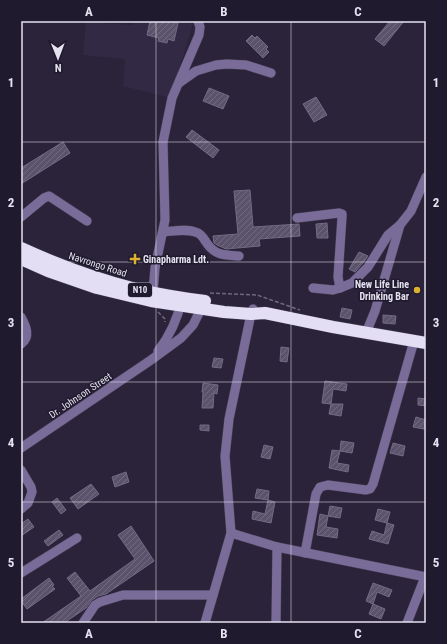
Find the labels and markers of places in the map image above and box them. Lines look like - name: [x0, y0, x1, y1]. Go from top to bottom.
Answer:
- marker: Ginapharma Ldt.: [130, 254, 140, 264]
- place label: Ginapharma Ldt.: [143, 254, 209, 265]
- place label: New Life Line Drinking Bar: [355, 279, 410, 302]
- marker: New Life Line Drinking Bar: [412, 285, 422, 295]

